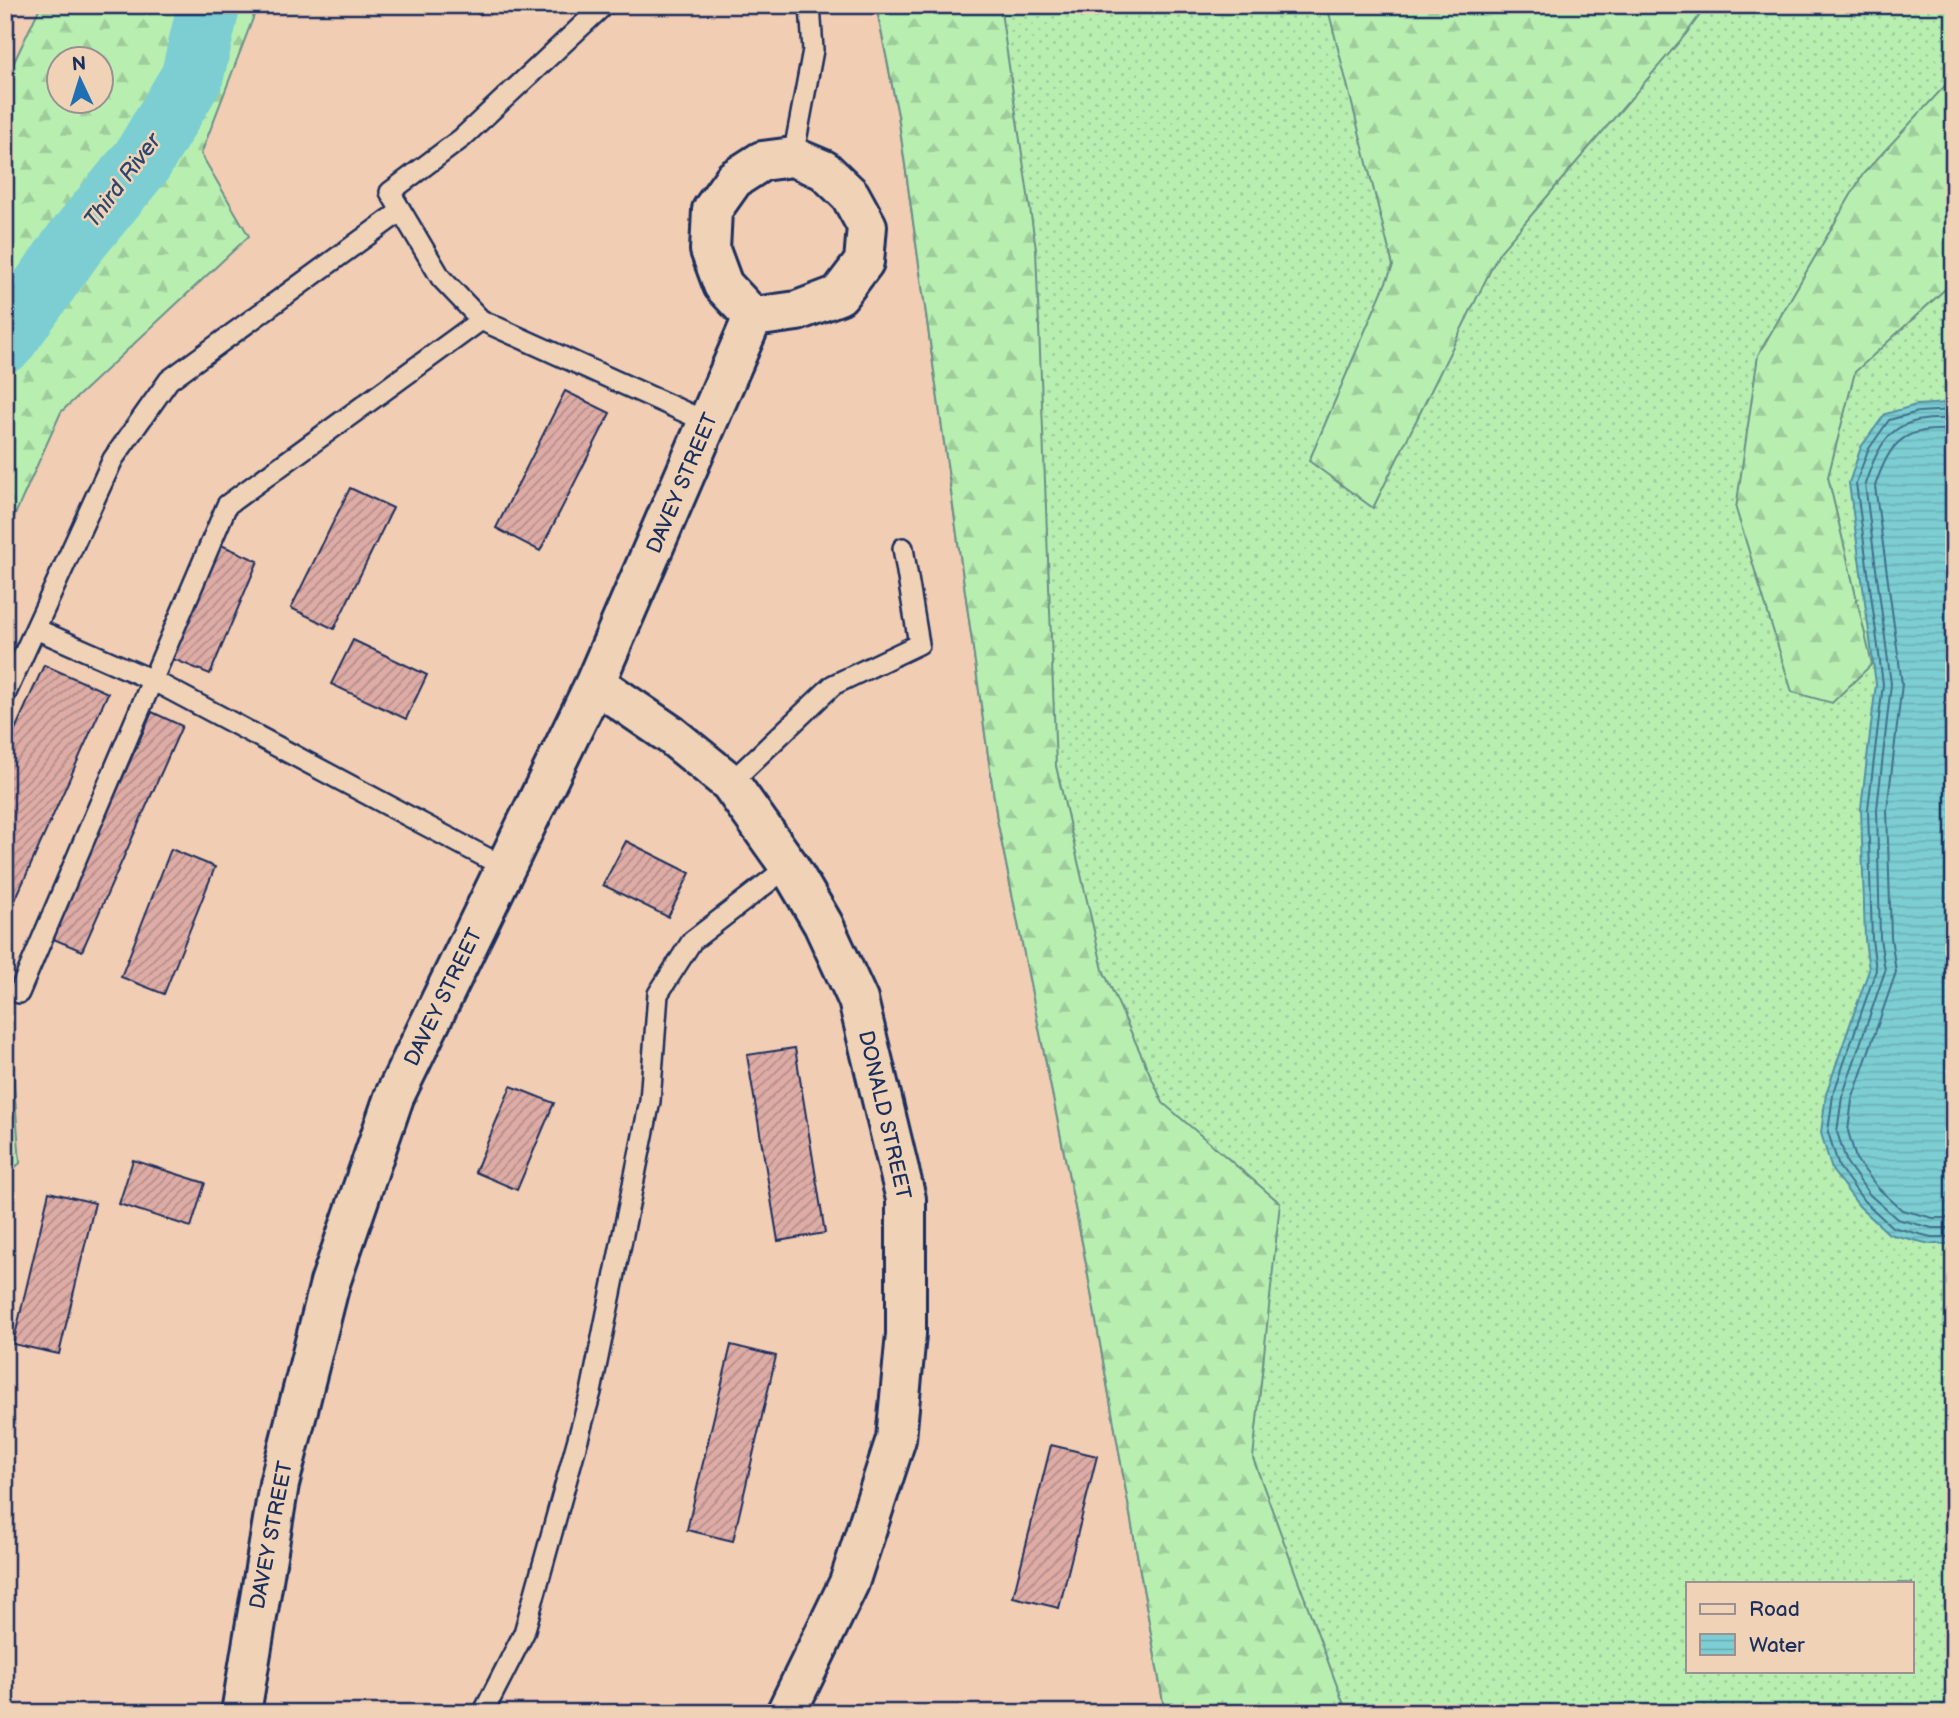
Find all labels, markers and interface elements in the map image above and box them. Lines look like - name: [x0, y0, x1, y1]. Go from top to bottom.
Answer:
- north arrow: [46, 46, 116, 116]
- text: N: [71, 53, 87, 77]
- water label: Third River: [78, 127, 168, 233]
- street label: DAVEY STREET: [642, 409, 723, 557]
- street label: DAVEY STREET: [399, 924, 488, 1070]
- street label: DONALD STREET: [853, 1028, 916, 1202]
- street label: DAVEY STREET: [245, 1459, 298, 1611]
- legend: [1686, 1582, 1913, 1672]
- text: Road: [1749, 1597, 1800, 1622]
- text: Water: [1749, 1633, 1805, 1658]

